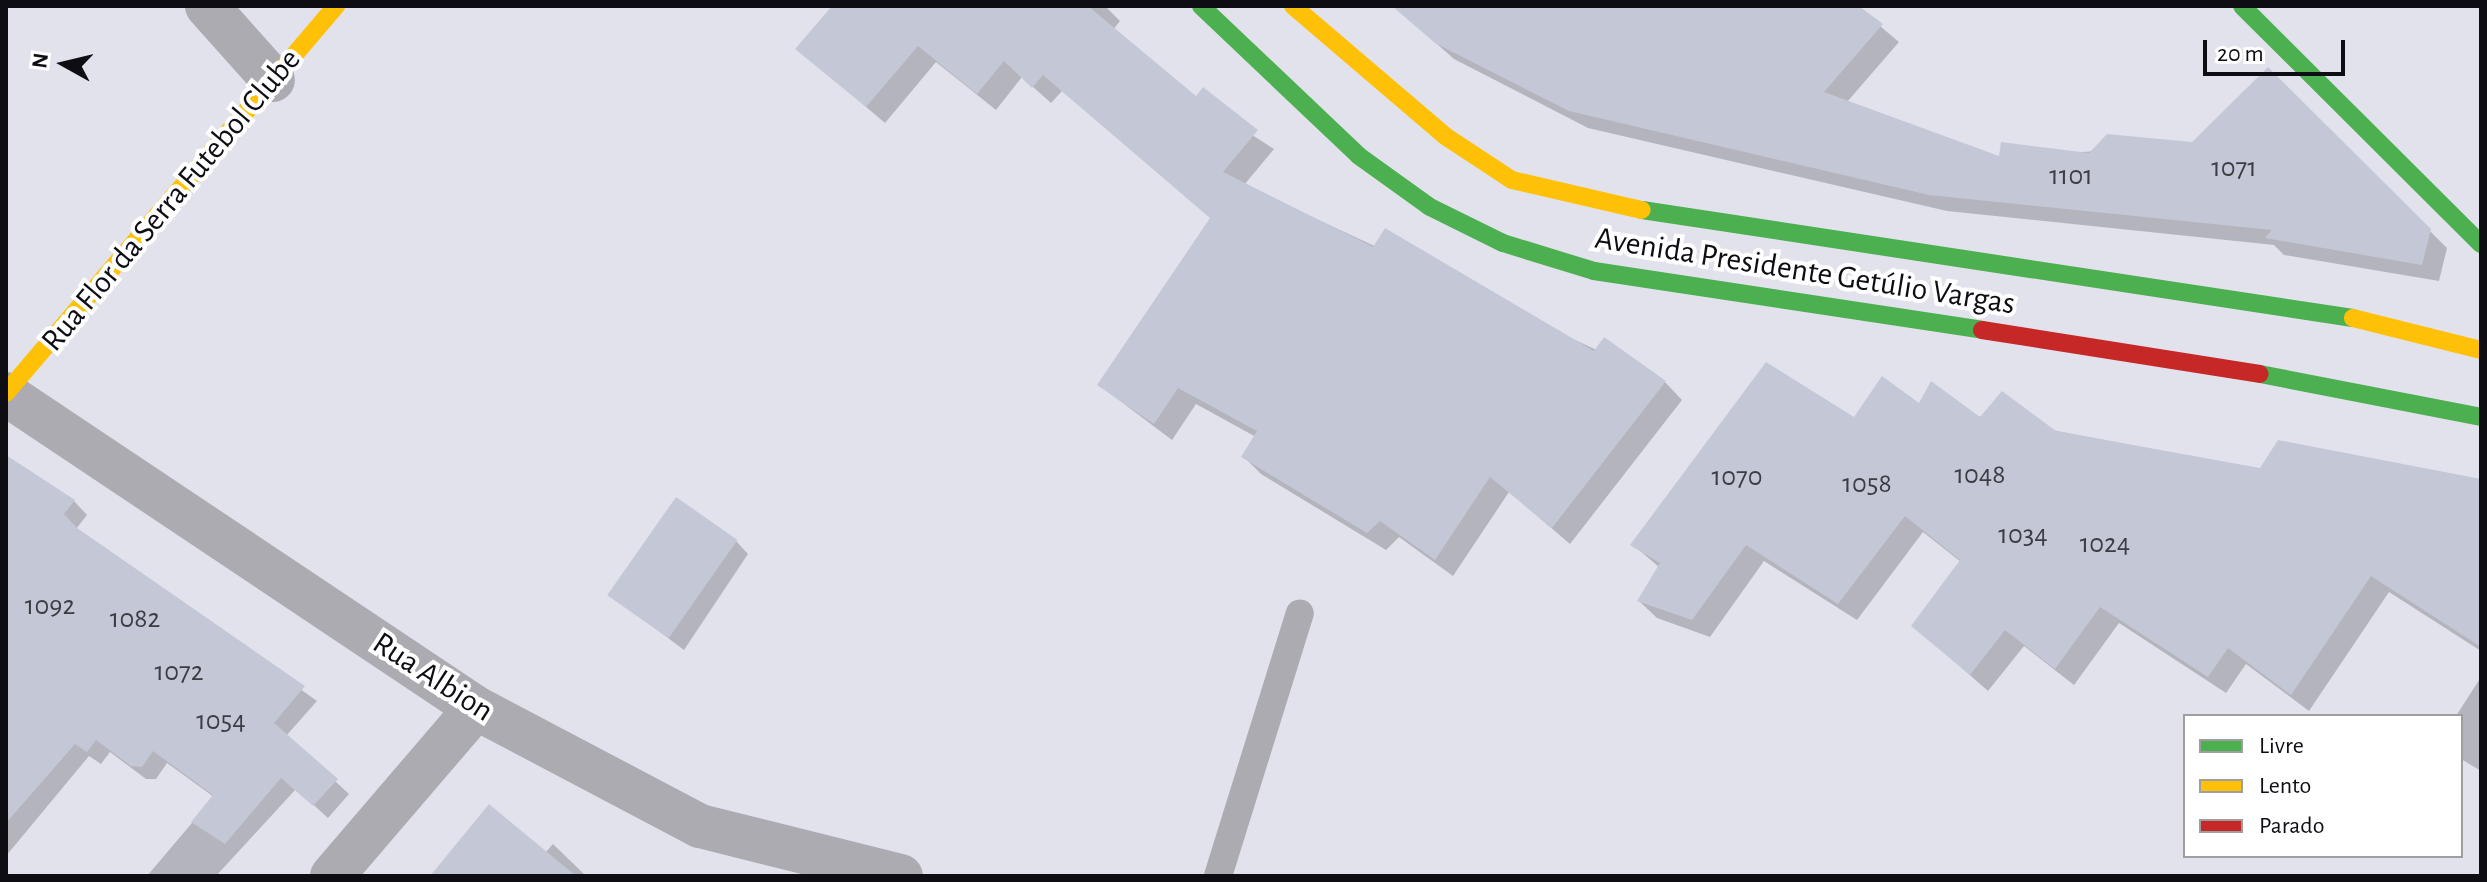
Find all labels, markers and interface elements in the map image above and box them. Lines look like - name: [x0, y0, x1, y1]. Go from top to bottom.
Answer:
- north arrow: [24, 24, 104, 104]
- scale bar: [2207, 24, 2349, 74]
- street label: Rua Flor da Serra Futebol Clube: [33, 41, 309, 359]
- text: 20 m: [2217, 42, 2264, 66]
- text: N: [28, 52, 52, 70]
- house number: 1071: [2211, 151, 2257, 185]
- house number: 1101: [2049, 159, 2093, 193]
- street label: Avenida Presidente Getúlio Vargas: [1592, 219, 2018, 323]
- house number: 1048: [1954, 458, 2006, 492]
- house number: 1070: [1712, 460, 1762, 494]
- house number: 1058: [1842, 467, 1892, 501]
- house number: 1034: [1998, 518, 2048, 552]
- house number: 1024: [2080, 527, 2130, 561]
- house number: 1092: [25, 589, 75, 623]
- house number: 1082: [110, 602, 160, 636]
- street label: Rua Albion: [366, 624, 500, 730]
- house number: 1072: [155, 655, 203, 689]
- house number: 1054: [196, 704, 246, 738]
- legend: [2183, 714, 2463, 858]
- text: Livre: [2259, 734, 2304, 758]
- text: Lento: [2259, 774, 2311, 798]
- text: Parado: [2259, 814, 2325, 838]

